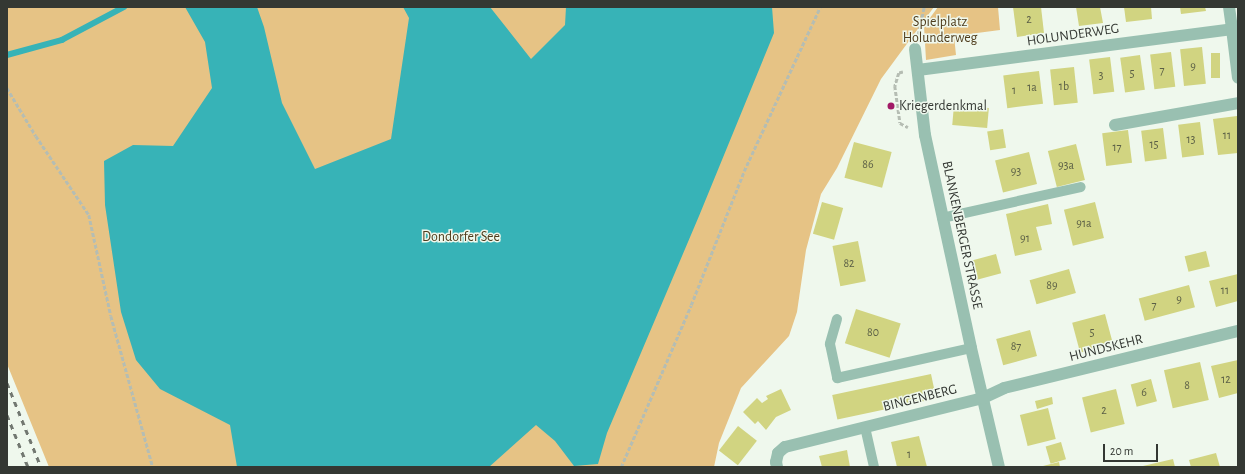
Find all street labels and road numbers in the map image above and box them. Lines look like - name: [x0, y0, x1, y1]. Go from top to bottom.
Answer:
- street label: HOLUNDERWEG: [1026, 20, 1120, 50]
- street label: BLANKENBERGER STRASSE: [938, 159, 986, 311]
- street label: HUNDSKEHR: [1067, 331, 1145, 365]
- street label: BINGENBERG: [881, 381, 959, 415]

